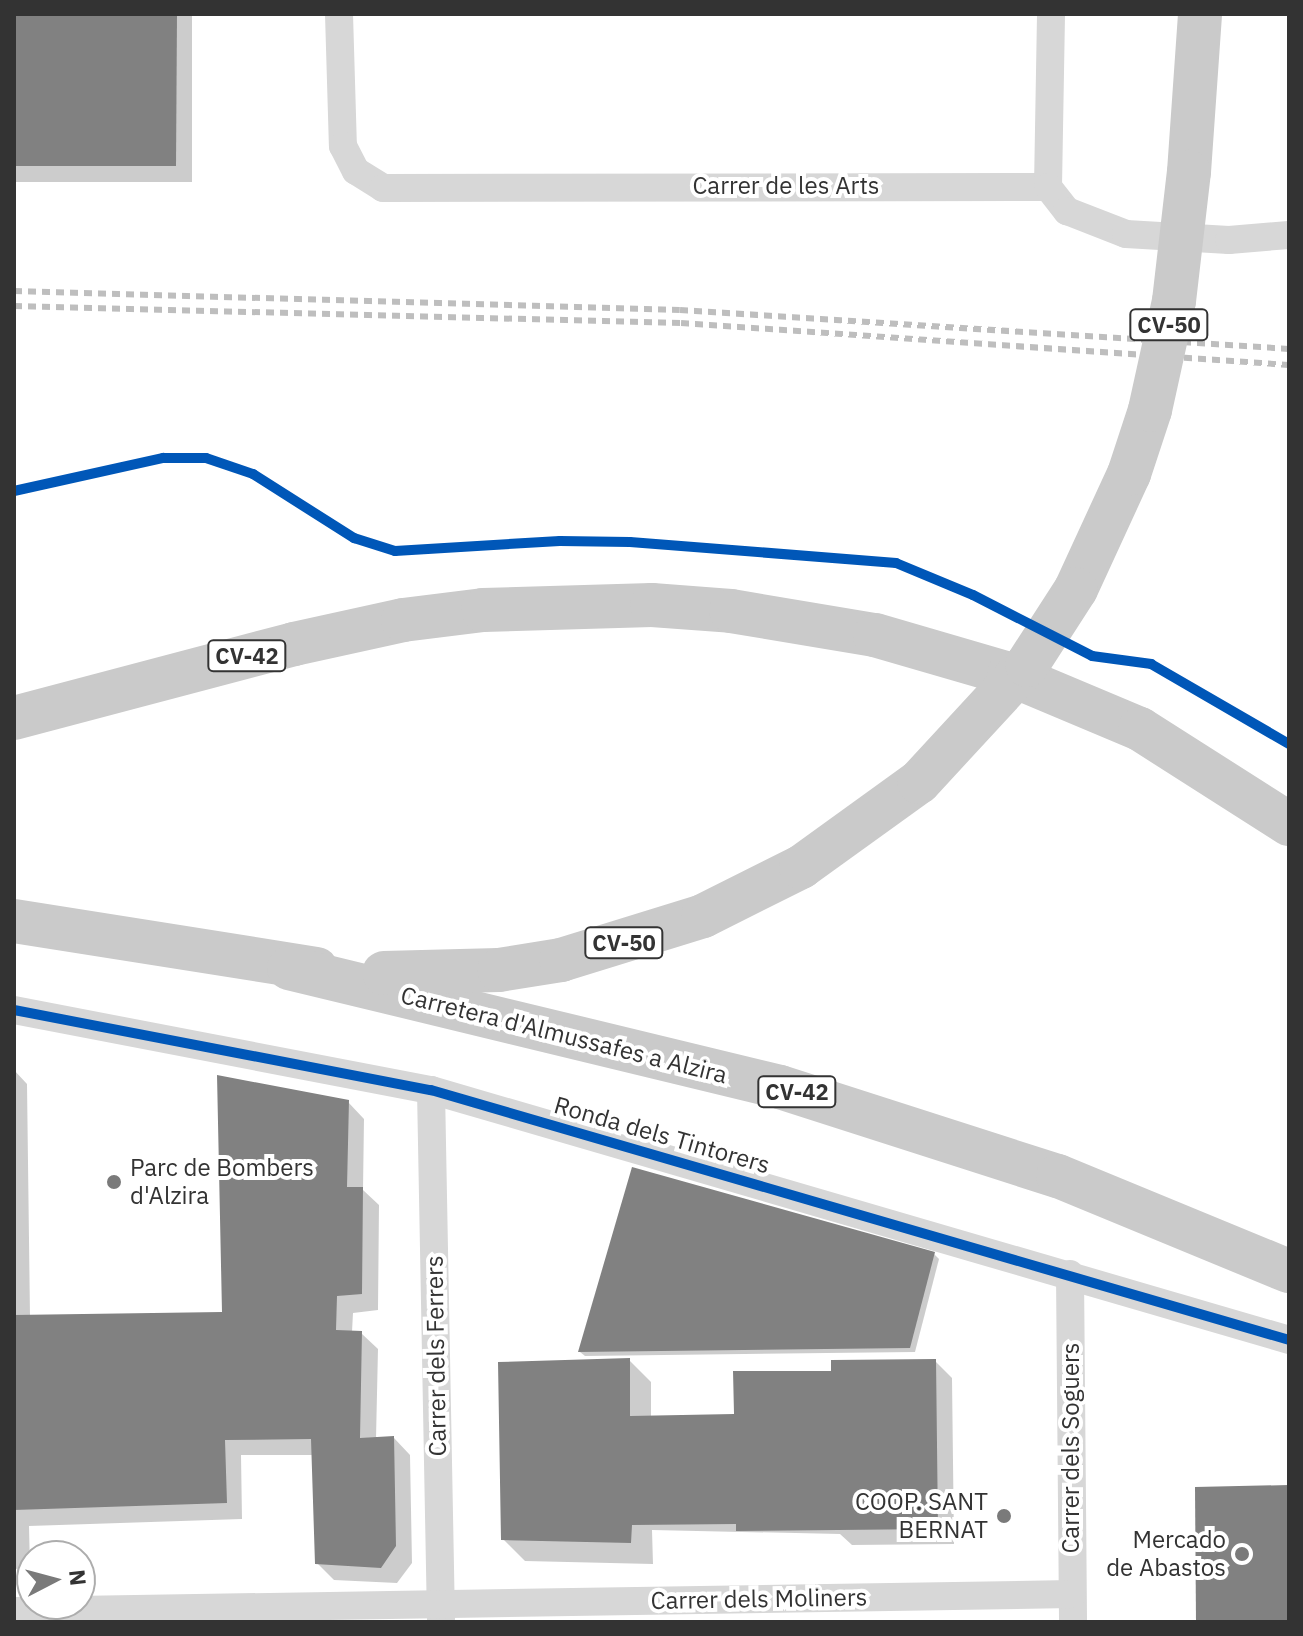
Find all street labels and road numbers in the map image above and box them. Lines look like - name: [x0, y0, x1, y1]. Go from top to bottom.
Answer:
- street label: Carrer de les Arts: [692, 172, 880, 200]
- road number: CV-50: [1129, 307, 1209, 343]
- road number: CV-42: [207, 638, 287, 674]
- road number: CV-50: [584, 925, 664, 961]
- street label: Carretera d'Almussafes a Alzira: [398, 980, 730, 1090]
- road number: CV-42: [757, 1074, 837, 1110]
- street label: Ronda dels Tintorers: [551, 1090, 773, 1180]
- street label: Carrer dels Ferrers: [420, 1255, 452, 1457]
- street label: Carrer dels Soguers: [1057, 1342, 1085, 1554]
- street label: Carrer dels Moliners: [650, 1583, 868, 1615]

